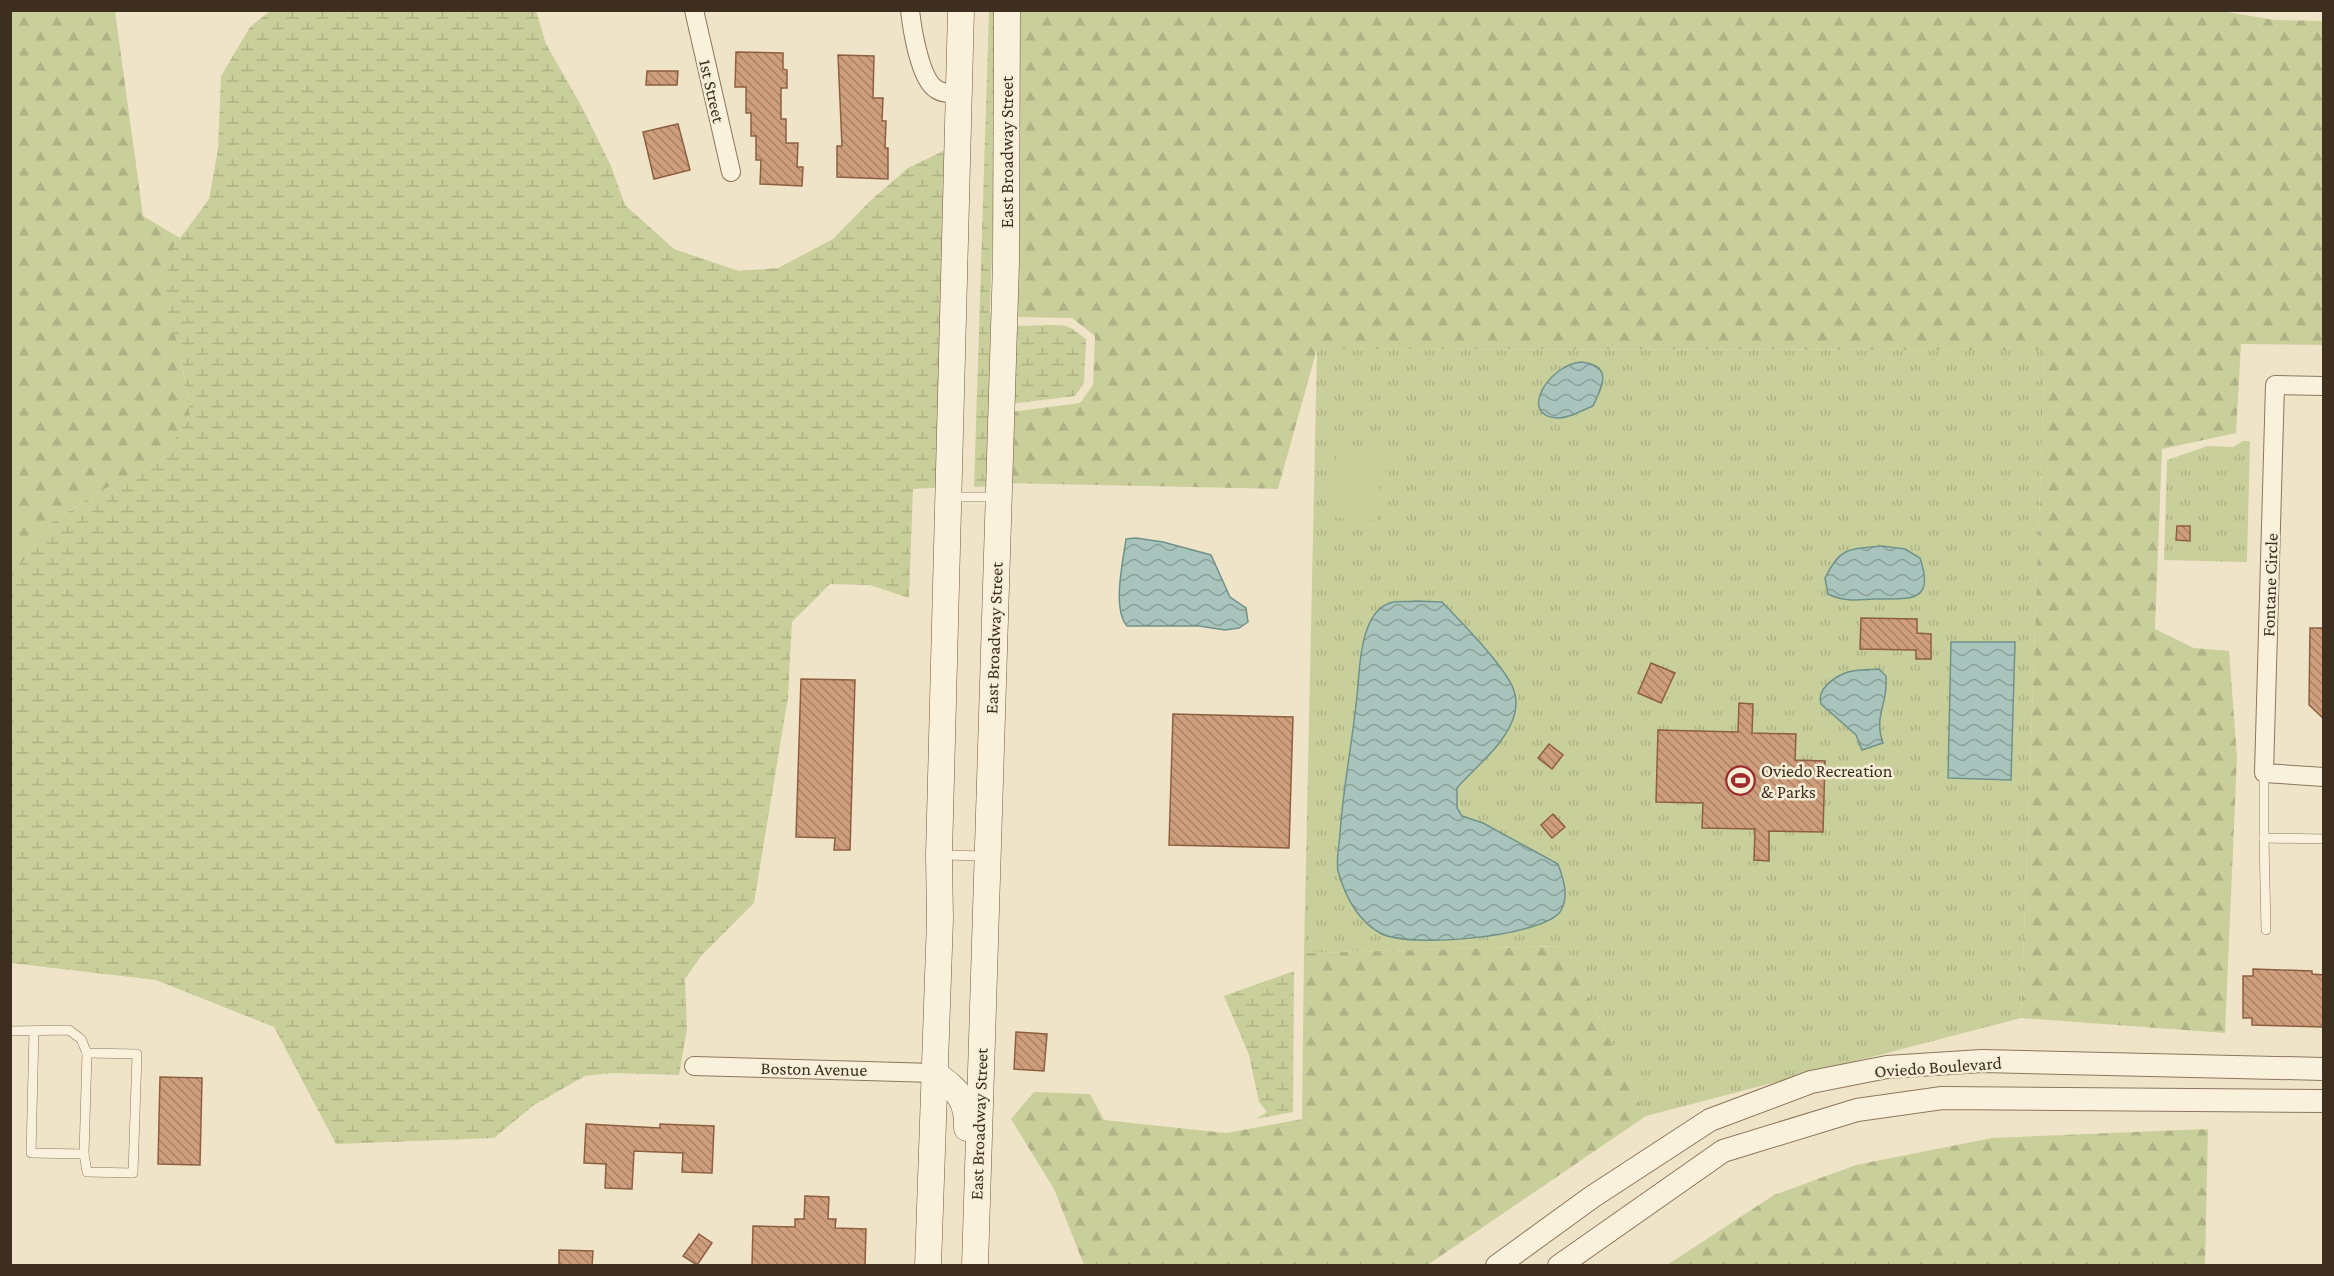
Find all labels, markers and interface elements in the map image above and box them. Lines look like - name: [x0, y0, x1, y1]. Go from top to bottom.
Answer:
- street label: 1st Street: [695, 57, 729, 126]
- street label: East Broadway Street: [997, 75, 1017, 228]
- street label: Fontane Circle: [2258, 533, 2282, 637]
- street label: East Broadway Street: [981, 561, 1007, 714]
- place label: Oviedo Recreation & Parks: [1761, 761, 1893, 802]
- sports icon: Oviedo Recreation & Parks: [1724, 765, 1756, 797]
- street label: East Broadway Street: [966, 1047, 992, 1200]
- street label: Oviedo Boulevard: [1874, 1053, 2003, 1081]
- street label: Boston Avenue: [760, 1058, 868, 1080]

